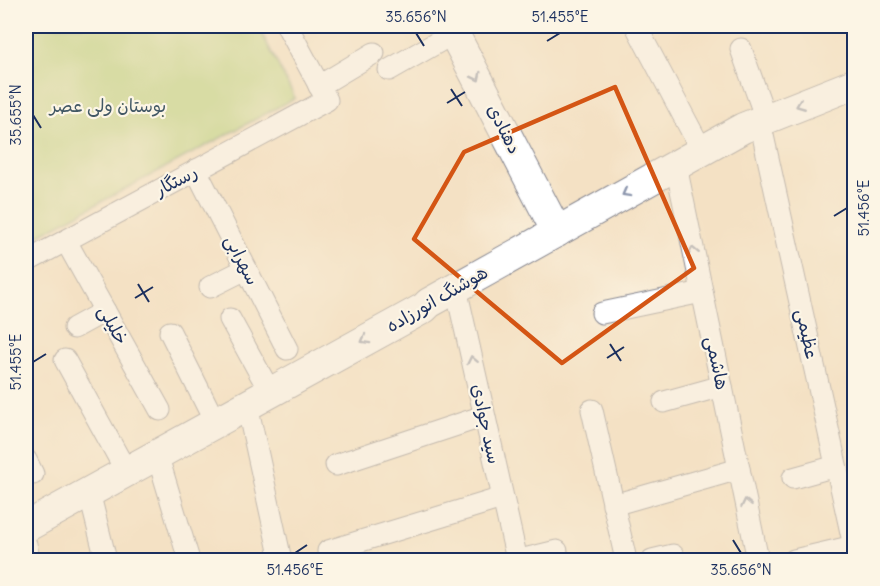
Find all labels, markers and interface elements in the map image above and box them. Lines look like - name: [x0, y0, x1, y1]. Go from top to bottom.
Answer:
- text: 35.656°N: [385, 7, 447, 26]
- text: 51.455°E: [531, 7, 589, 26]
- one-way arrow: [470, 71, 481, 82]
- text: 35.655°N: [6, 84, 25, 146]
- park label: بوستان ولی عصر: [48, 94, 166, 117]
- one-way arrow: [795, 98, 806, 110]
- street label: دهنادی: [482, 100, 527, 157]
- street label: رستگار: [150, 160, 201, 202]
- text: 51.456°E: [854, 179, 873, 237]
- one-way arrow: [622, 186, 633, 197]
- street label: سهرابی: [220, 231, 265, 289]
- one-way arrow: [687, 246, 700, 256]
- street label: هوشنگ انورزاده: [382, 260, 492, 337]
- street label: خلیلی: [93, 301, 134, 349]
- street label: عظیمی: [791, 307, 824, 361]
- text: 51.455°E: [6, 333, 25, 391]
- one-way arrow: [361, 333, 371, 344]
- street label: هاشمی: [701, 334, 734, 392]
- one-way arrow: [467, 355, 480, 365]
- street label: سید جوادی: [467, 382, 506, 466]
- one-way arrow: [740, 498, 753, 508]
- text: 51.456°E: [266, 560, 324, 579]
- text: 35.656°N: [710, 560, 772, 579]

